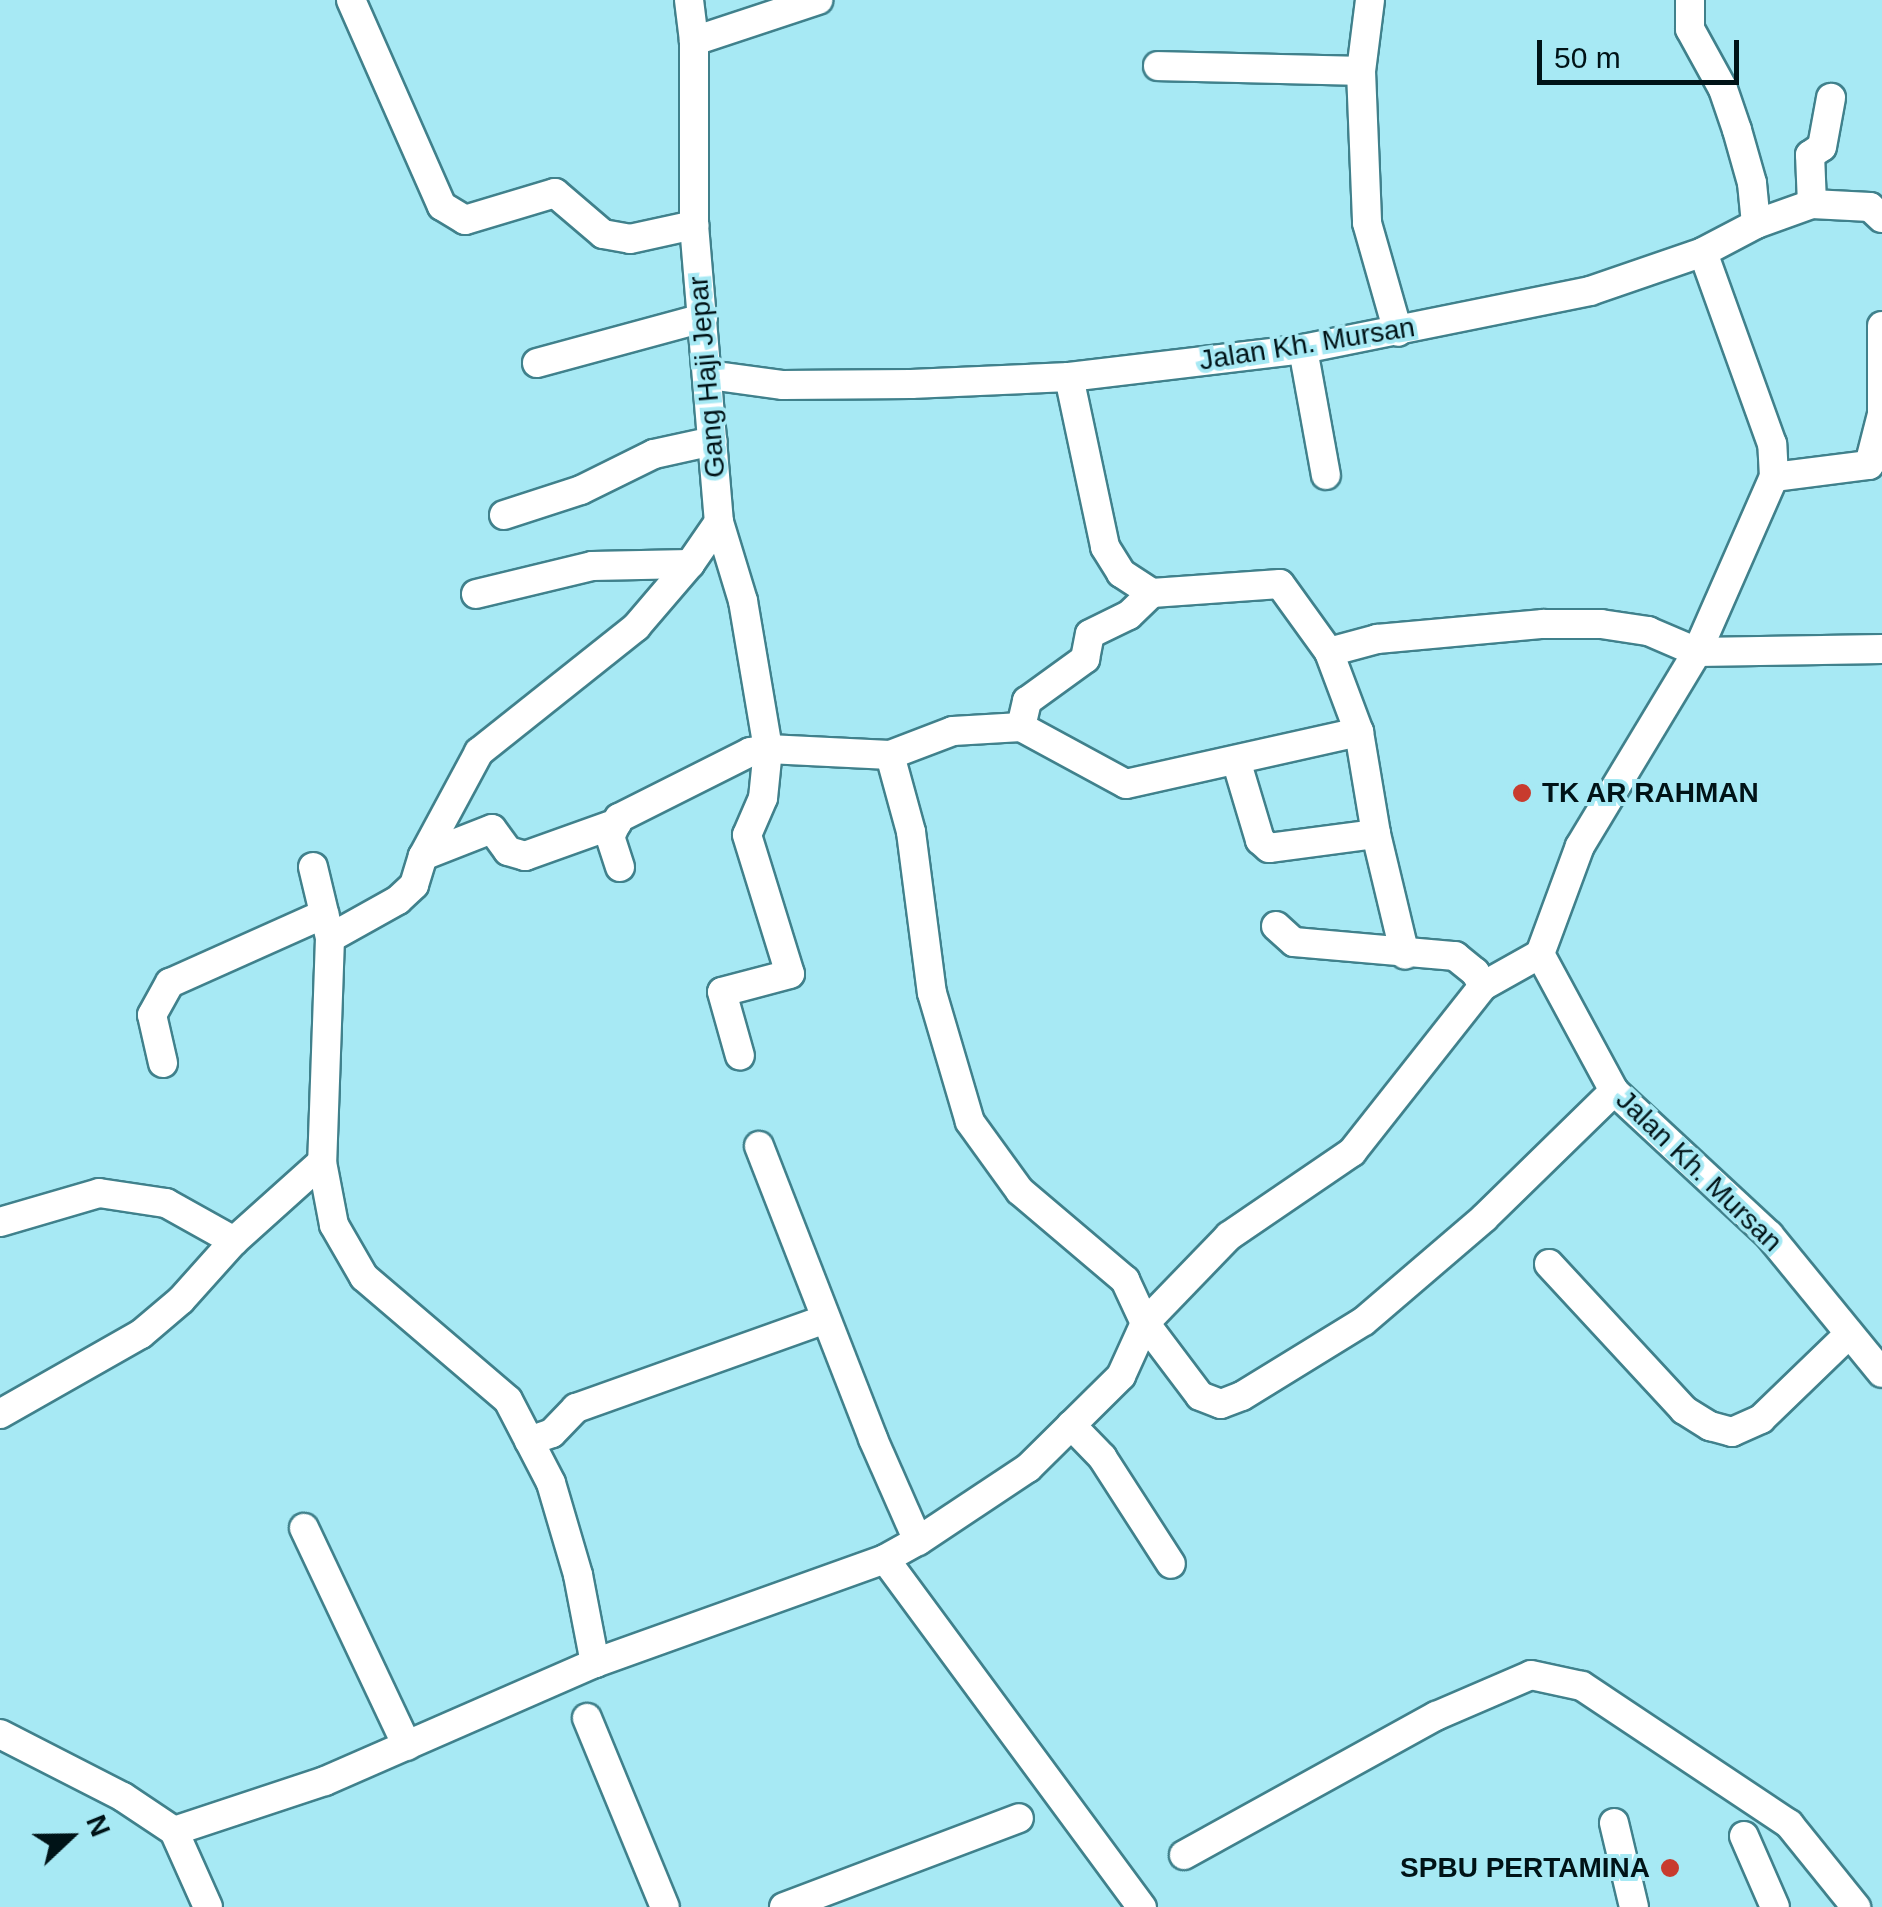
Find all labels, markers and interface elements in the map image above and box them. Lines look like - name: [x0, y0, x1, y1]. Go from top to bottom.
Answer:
- scale bar: [1542, 20, 1744, 82]
- text: 50 m: [1554, 41, 1621, 74]
- street label: Gang Haji Jepar: [681, 275, 733, 479]
- street label: Jalan Kh. Mursan: [1197, 310, 1417, 378]
- place label: TK AR RAHMAN: [1542, 776, 1760, 810]
- marker: TK AR RAHMAN: [1511, 782, 1533, 804]
- street label: Jalan Kh. Mursan: [1609, 1083, 1789, 1259]
- north arrow: [20, 1787, 120, 1887]
- text: N: [80, 1810, 116, 1841]
- place label: SPBU PERTAMINA: [1400, 1851, 1650, 1885]
- marker: SPBU PERTAMINA: [1659, 1857, 1681, 1879]

